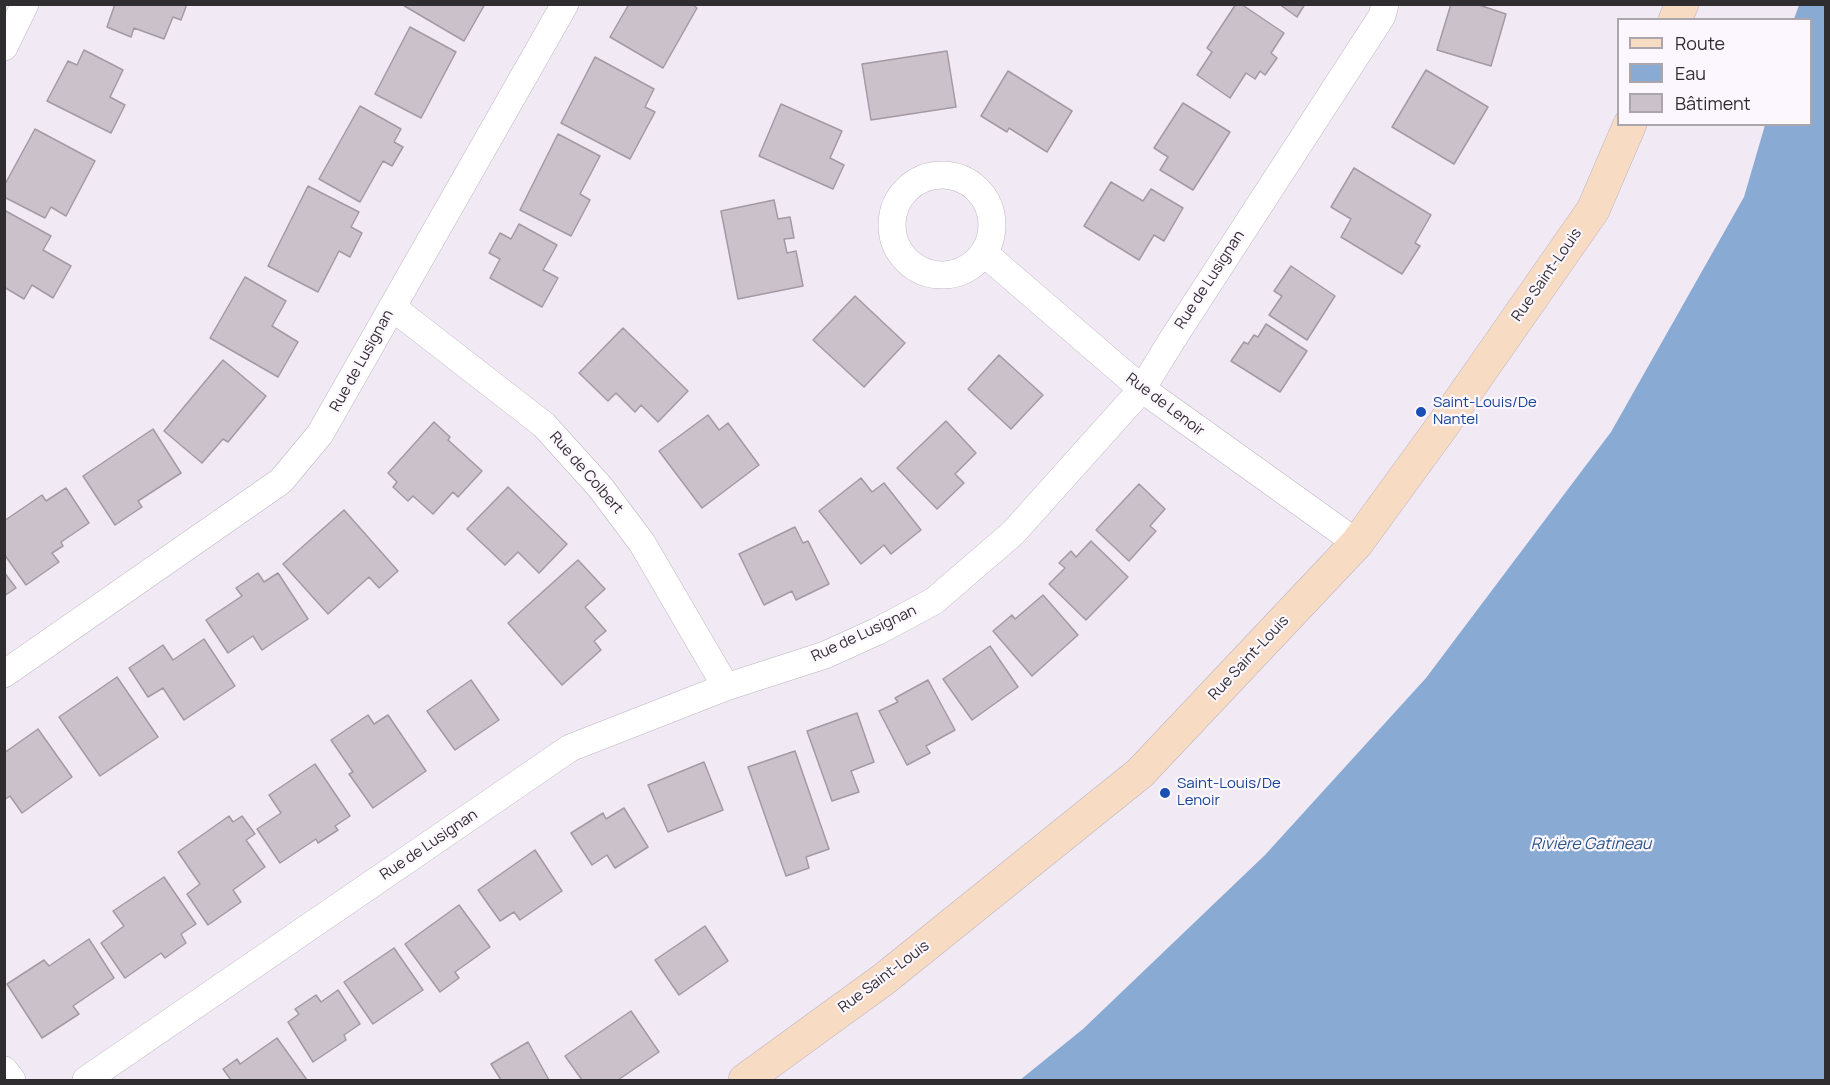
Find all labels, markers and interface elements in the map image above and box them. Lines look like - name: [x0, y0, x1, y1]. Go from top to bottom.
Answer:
- legend: [1617, 18, 1812, 126]
- text: Route: [1675, 31, 1725, 55]
- text: Eau: [1675, 61, 1706, 85]
- text: Bâtiment: [1675, 91, 1751, 115]
- street label: Rue Saint-Louis: [1508, 225, 1586, 325]
- street label: Rue de Lusignan: [1171, 227, 1249, 333]
- street label: Rue de Lusignan: [327, 307, 397, 415]
- street label: Rue de Lenoir: [1122, 370, 1208, 440]
- place label: Saint-Louis/De Nantel: [1433, 394, 1537, 429]
- marker: Saint-Louis/De Nantel: [1414, 405, 1428, 419]
- street label: Rue de Colbert: [545, 428, 627, 518]
- street label: Rue de Lusignan: [809, 602, 919, 666]
- street label: Rue Saint-Louis: [1205, 612, 1293, 704]
- place label: Saint-Louis/De Lenoir: [1177, 775, 1281, 810]
- marker: Saint-Louis/De Lenoir: [1158, 786, 1172, 800]
- street label: Rue de Lusignan: [377, 806, 481, 884]
- water label: Rivière Gatineau: [1531, 835, 1651, 855]
- street label: Rue Saint-Louis: [835, 937, 933, 1017]

